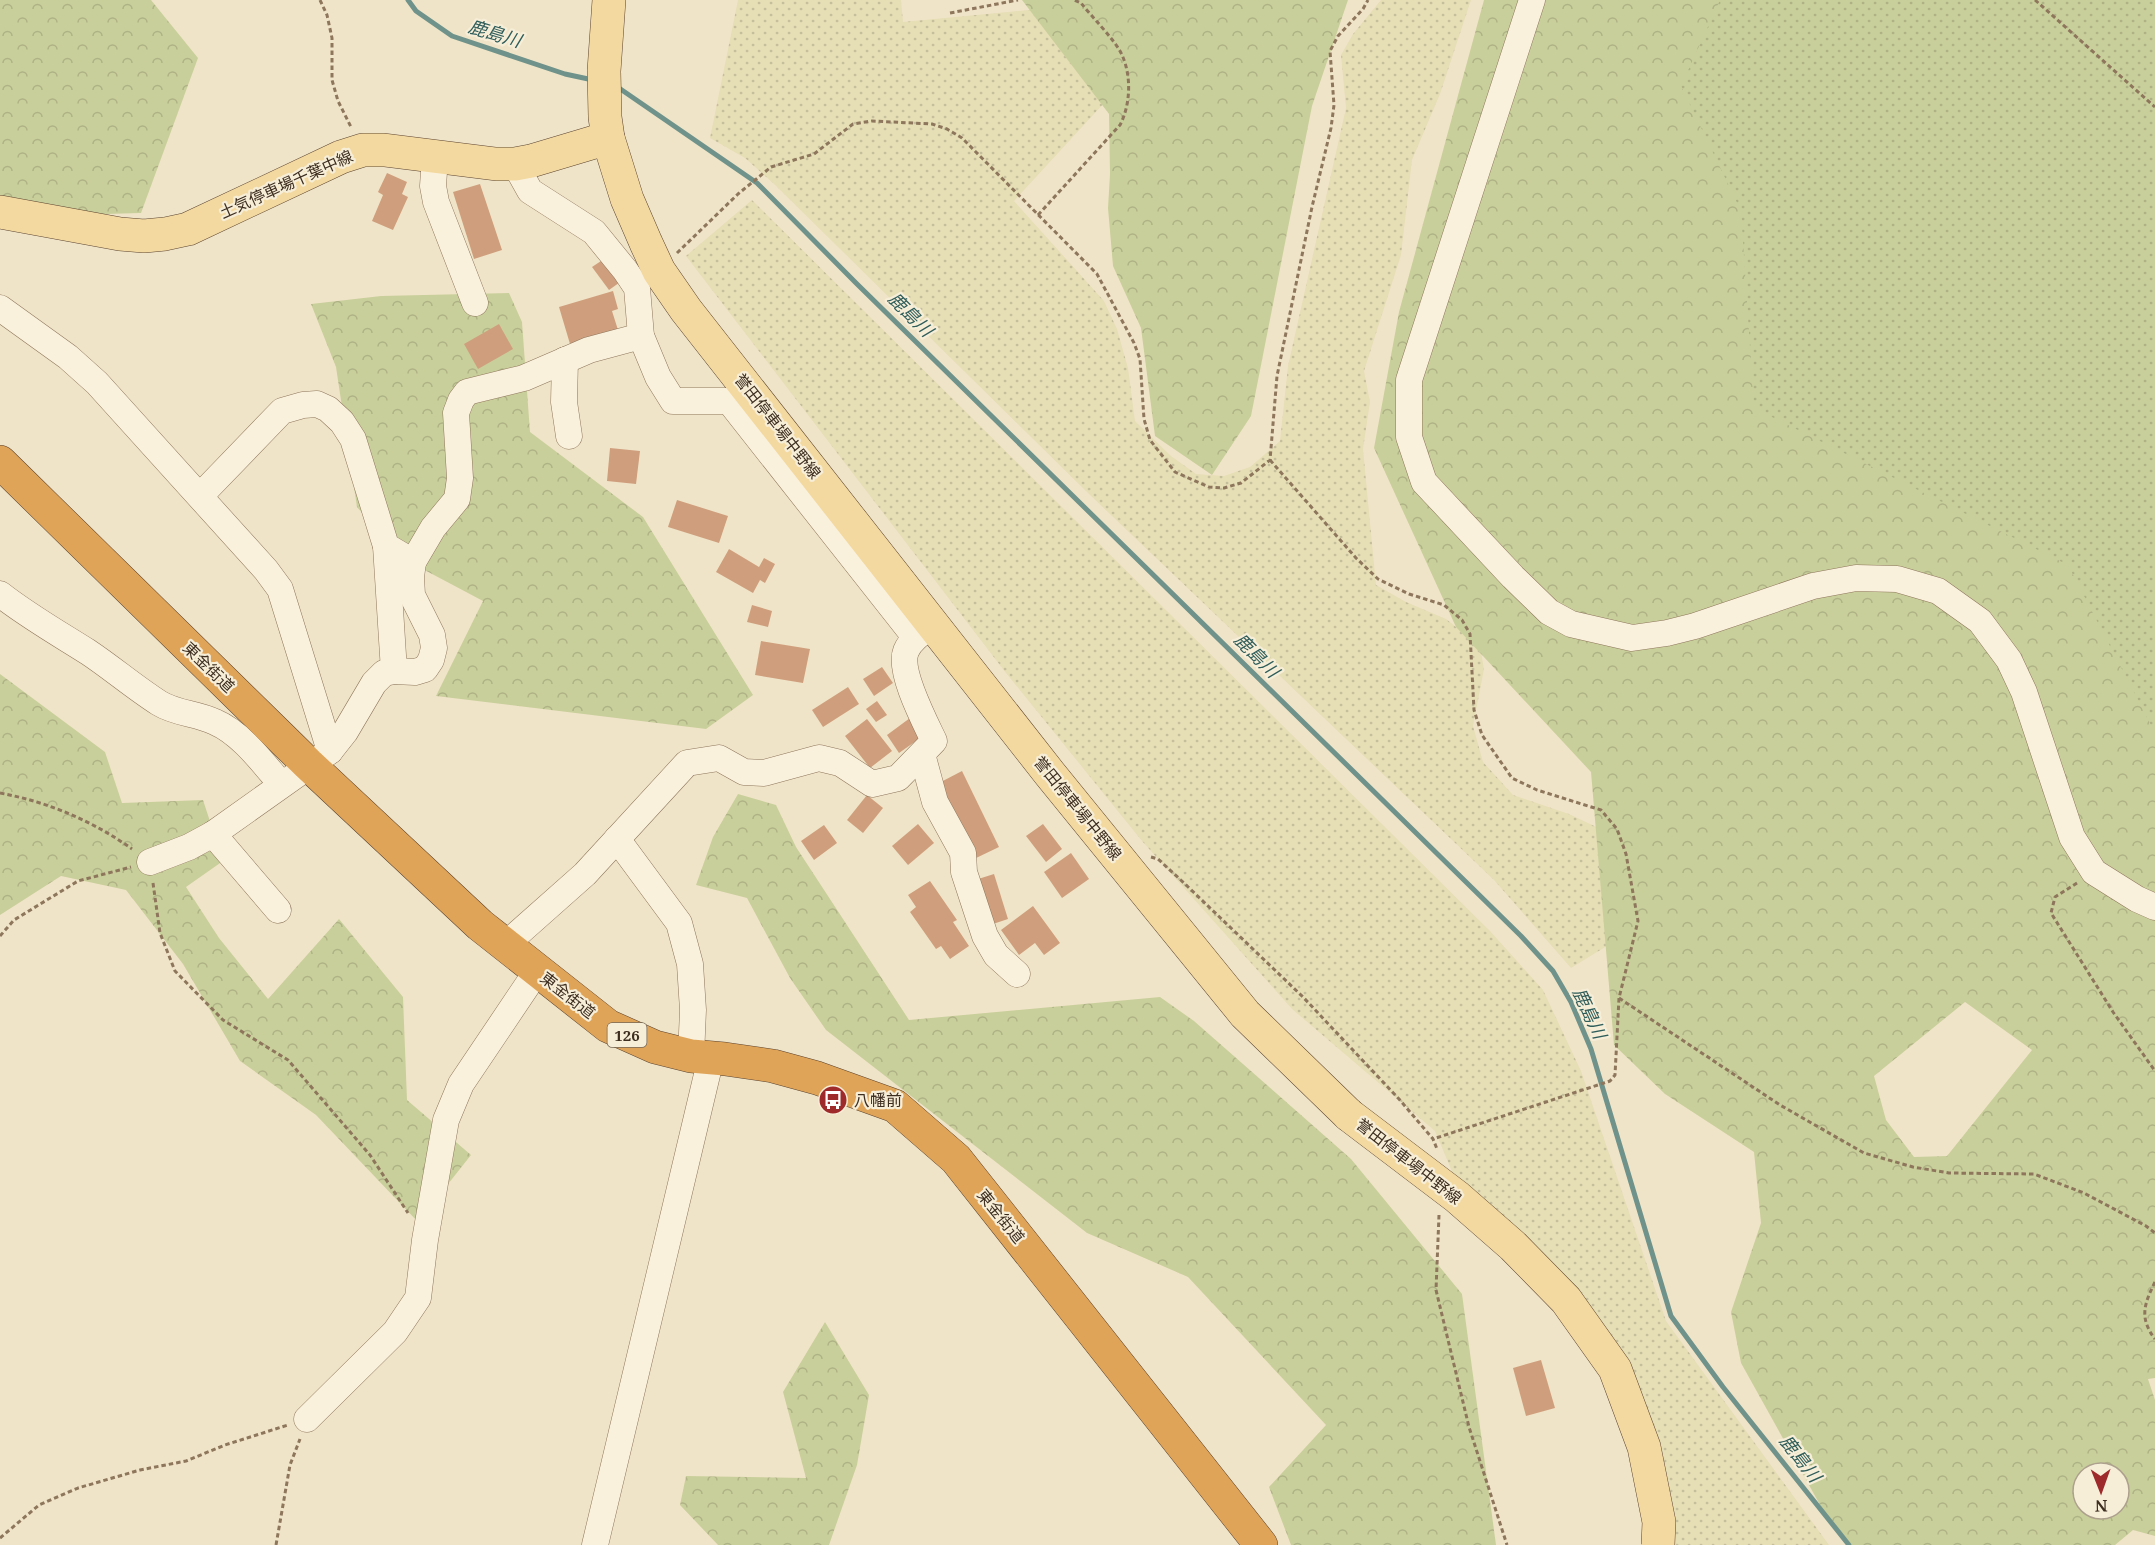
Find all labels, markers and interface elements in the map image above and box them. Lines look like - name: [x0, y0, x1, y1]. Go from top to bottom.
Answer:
- water label: 鹿島川: [466, 14, 526, 53]
- street label: 土気停車場千葉中線: [216, 145, 356, 223]
- water label: 鹿島川: [883, 286, 940, 343]
- street label: 誉田停車場中野線: [730, 369, 826, 483]
- water label: 鹿島川: [1229, 627, 1286, 684]
- street label: 東金街道: [178, 637, 240, 697]
- street label: 誉田停車場中野線: [1029, 751, 1127, 865]
- street label: 東金街道: [536, 967, 600, 1023]
- water label: 鹿島川: [1568, 983, 1613, 1044]
- road number: 126: [608, 1023, 646, 1047]
- bus stop icon: 八幡前: [817, 1084, 849, 1116]
- place label: 八幡前: [854, 1089, 902, 1111]
- street label: 誉田停車場中野線: [1352, 1113, 1466, 1209]
- street label: 東金街道: [972, 1184, 1030, 1248]
- water label: 鹿島川: [1775, 1429, 1828, 1488]
- north arrow: [2071, 1461, 2131, 1521]
- text: N: [2094, 1495, 2108, 1517]

